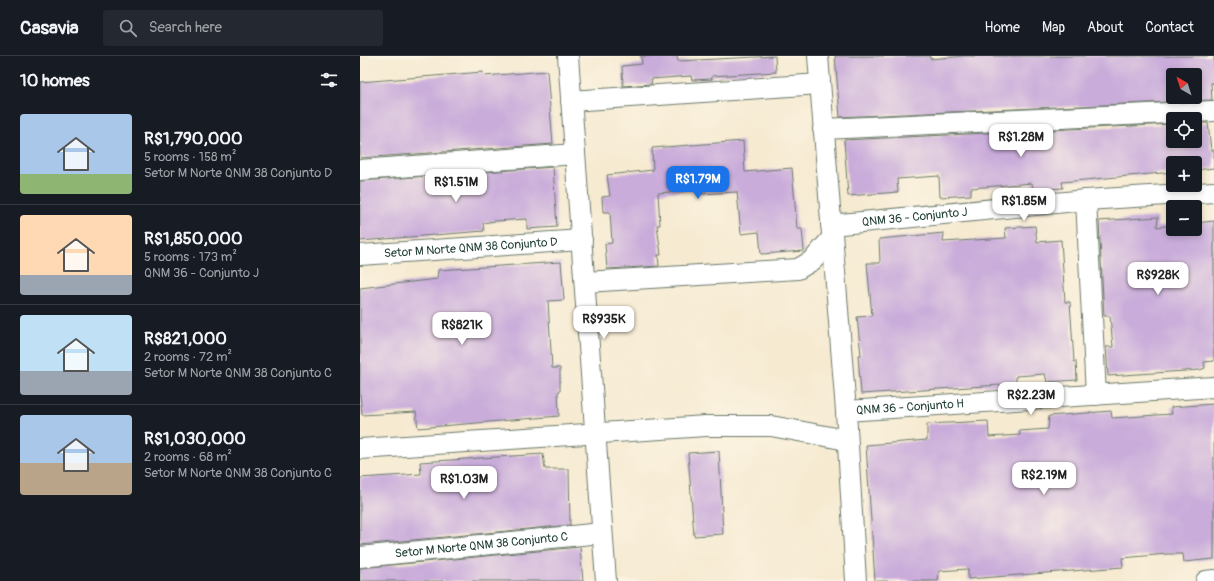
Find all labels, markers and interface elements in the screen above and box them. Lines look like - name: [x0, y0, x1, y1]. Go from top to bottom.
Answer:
- search box: [103, 10, 383, 46]
- text: Casavia: [20, 16, 79, 40]
- icon: search: [117, 17, 139, 39]
- text: Search here: [149, 18, 222, 37]
- text: Home: [985, 19, 1020, 36]
- text: Map: [1042, 19, 1065, 36]
- text: About: [1087, 19, 1123, 36]
- text: Contact: [1145, 19, 1194, 36]
- north arrow: [1166, 68, 1202, 104]
- map controls: [1166, 68, 1202, 236]
- icon: filters: [318, 69, 340, 91]
- text: 10 homes: [20, 70, 90, 91]
- button: locate: [1166, 112, 1202, 148]
- pin: R$1.28M: [984, 124, 1058, 158]
- text: R$1,790,000: [144, 128, 243, 149]
- text: R$1.28M: [998, 129, 1044, 145]
- icon: home: [52, 130, 100, 178]
- text: 5 rooms · 158 m²: [144, 149, 236, 165]
- button: +: [1166, 156, 1202, 192]
- text: Setor M Norte QNM 38 Conjunto D: [144, 165, 332, 181]
- pin: R$1.79M: [661, 166, 735, 200]
- pin: R$1.51M: [419, 169, 493, 203]
- text: R$1.79M: [675, 171, 721, 187]
- text: R$1.51M: [434, 174, 478, 190]
- pin: R$1.85M: [987, 188, 1061, 222]
- text: R$1.85M: [1001, 193, 1047, 209]
- button: −: [1166, 200, 1202, 236]
- street label: QNM 36 - Conjunto J: [861, 204, 968, 229]
- text: R$1,850,000: [144, 228, 243, 249]
- icon: home: [52, 231, 100, 279]
- street label: Setor M Norte QNM 38 Conjunto D: [383, 234, 558, 261]
- text: 5 rooms · 173 m²: [144, 249, 237, 265]
- pin: R$928K: [1125, 262, 1191, 296]
- text: QNM 36 - Conjunto J: [144, 265, 259, 281]
- text: R$928K: [1137, 267, 1179, 283]
- pin: R$935K: [571, 306, 637, 340]
- text: R$935K: [582, 311, 626, 327]
- pin: R$821K: [429, 312, 495, 346]
- text: R$821K: [441, 317, 483, 333]
- text: R$821,000: [144, 328, 227, 349]
- icon: home: [52, 331, 100, 379]
- text: 2 rooms · 72 m²: [144, 349, 232, 365]
- text: Setor M Norte QNM 38 Conjunto C: [144, 365, 332, 381]
- pin: R$2.23M: [994, 382, 1068, 416]
- text: R$2.23M: [1007, 387, 1055, 403]
- street label: QNM 36 - Conjunto H: [855, 396, 965, 418]
- text: R$1,030,000: [144, 428, 246, 449]
- icon: home: [52, 431, 100, 479]
- text: 2 rooms · 68 m²: [144, 449, 232, 465]
- pin: R$2.19M: [1007, 462, 1081, 496]
- text: Setor M Norte QNM 38 Conjunto C: [144, 465, 332, 481]
- pin: R$1.03M: [427, 466, 501, 500]
- text: R$2.19M: [1021, 467, 1067, 483]
- text: R$1.03M: [440, 471, 488, 487]
- street label: Setor M Norte QNM 38 Conjunto C: [394, 529, 569, 561]

